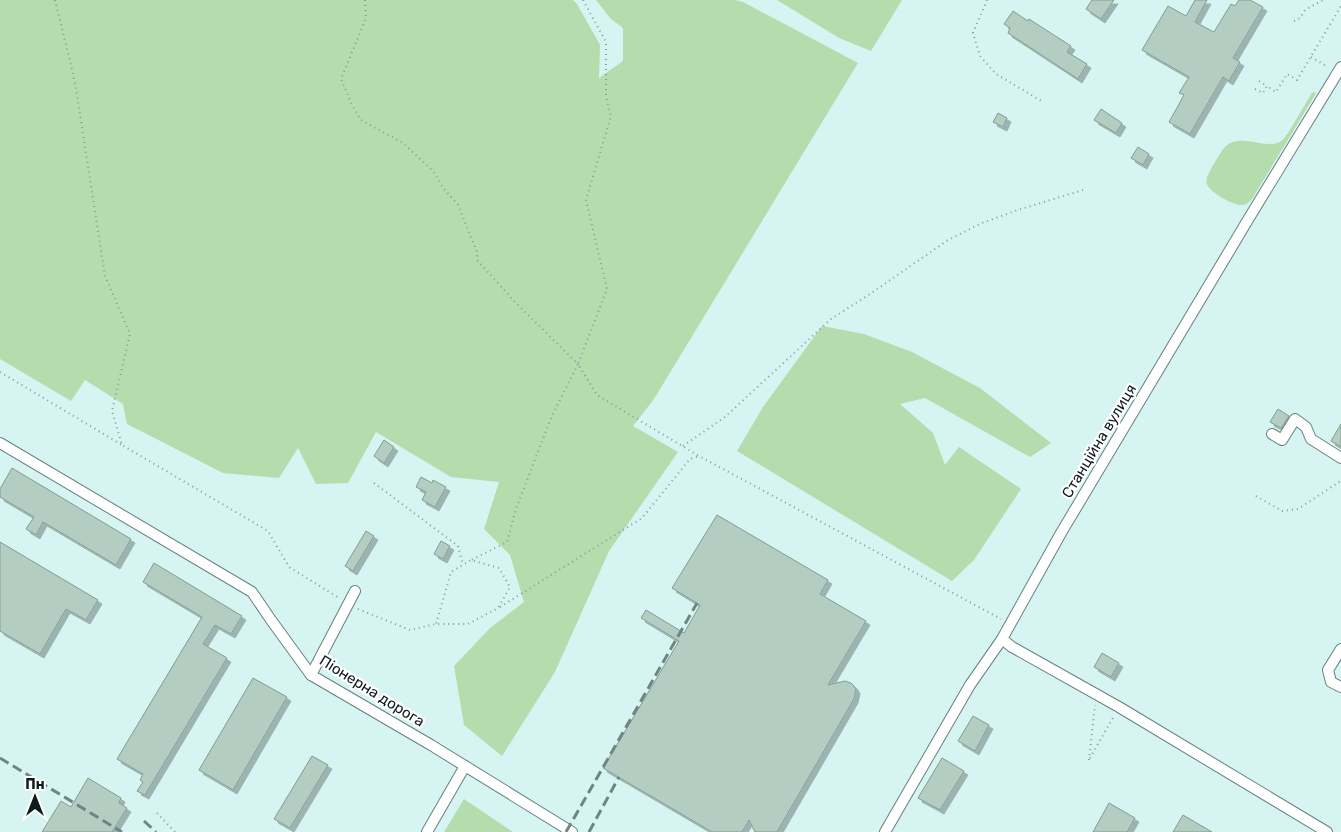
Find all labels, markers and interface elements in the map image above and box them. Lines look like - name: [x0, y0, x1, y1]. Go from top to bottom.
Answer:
- street label: Станційна вулиця: [1058, 381, 1140, 501]
- street label: Піонерна дорога: [316, 651, 428, 731]
- north arrow: [10, 772, 60, 822]
- text: Пн: [25, 776, 45, 793]

